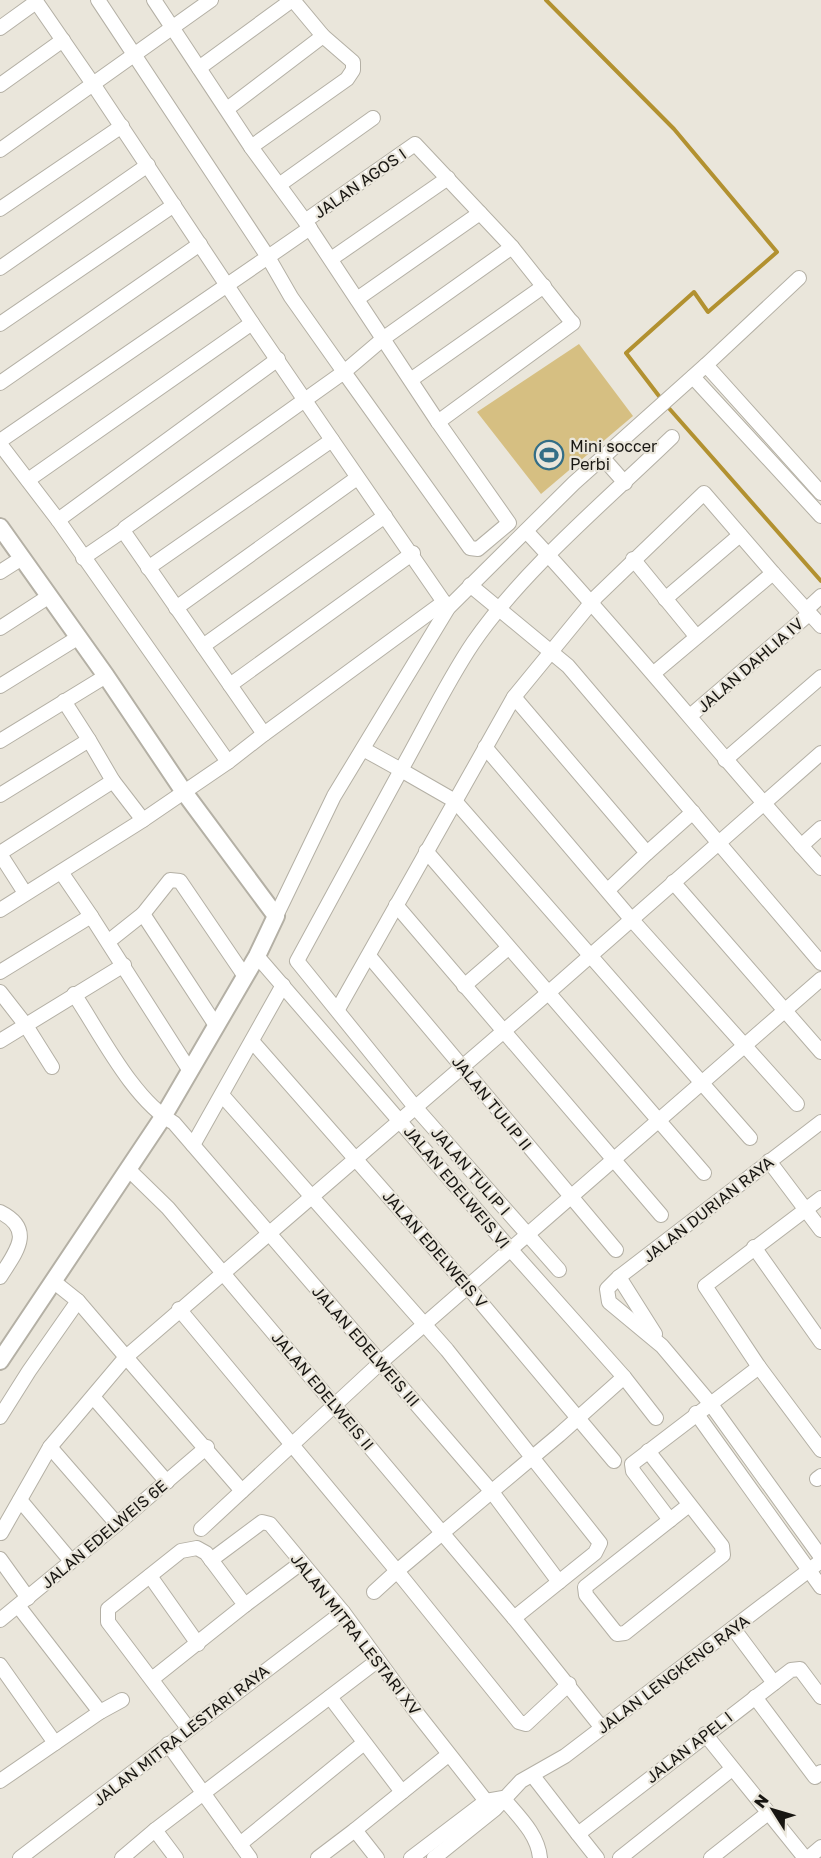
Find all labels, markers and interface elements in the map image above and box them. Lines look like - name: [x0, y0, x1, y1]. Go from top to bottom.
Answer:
- street label: JALAN AGOS I: [310, 144, 410, 222]
- place label: Mini soccer Perbi: [570, 436, 657, 474]
- sports icon: Mini soccer Perbi: [533, 439, 565, 471]
- street label: JALAN DAHLIA IV: [693, 613, 807, 716]
- street label: JALAN TULIP II: [448, 1052, 536, 1154]
- street label: JALAN EDELWEIS VI: [400, 1122, 514, 1252]
- street label: JALAN TULIP I: [427, 1123, 515, 1219]
- street label: JALAN DURIAN RAYA: [639, 1152, 778, 1266]
- street label: JALAN EDELWEIS V: [379, 1186, 491, 1312]
- street label: JALAN EDELWEIS III: [308, 1282, 424, 1410]
- street label: JALAN EDELWEIS II: [268, 1328, 378, 1454]
- street label: JALAN EDELWEIS 6E: [37, 1475, 171, 1593]
- street label: JALAN MITRA LESTARI XV: [287, 1549, 425, 1719]
- street label: JALAN LENGKENG RAYA: [593, 1610, 753, 1738]
- street label: JALAN MITRA LESTARI RAYA: [89, 1660, 273, 1810]
- street label: JALAN APEL I: [642, 1707, 736, 1787]
- north arrow: [743, 1780, 803, 1840]
- text: N: [749, 1790, 773, 1812]

